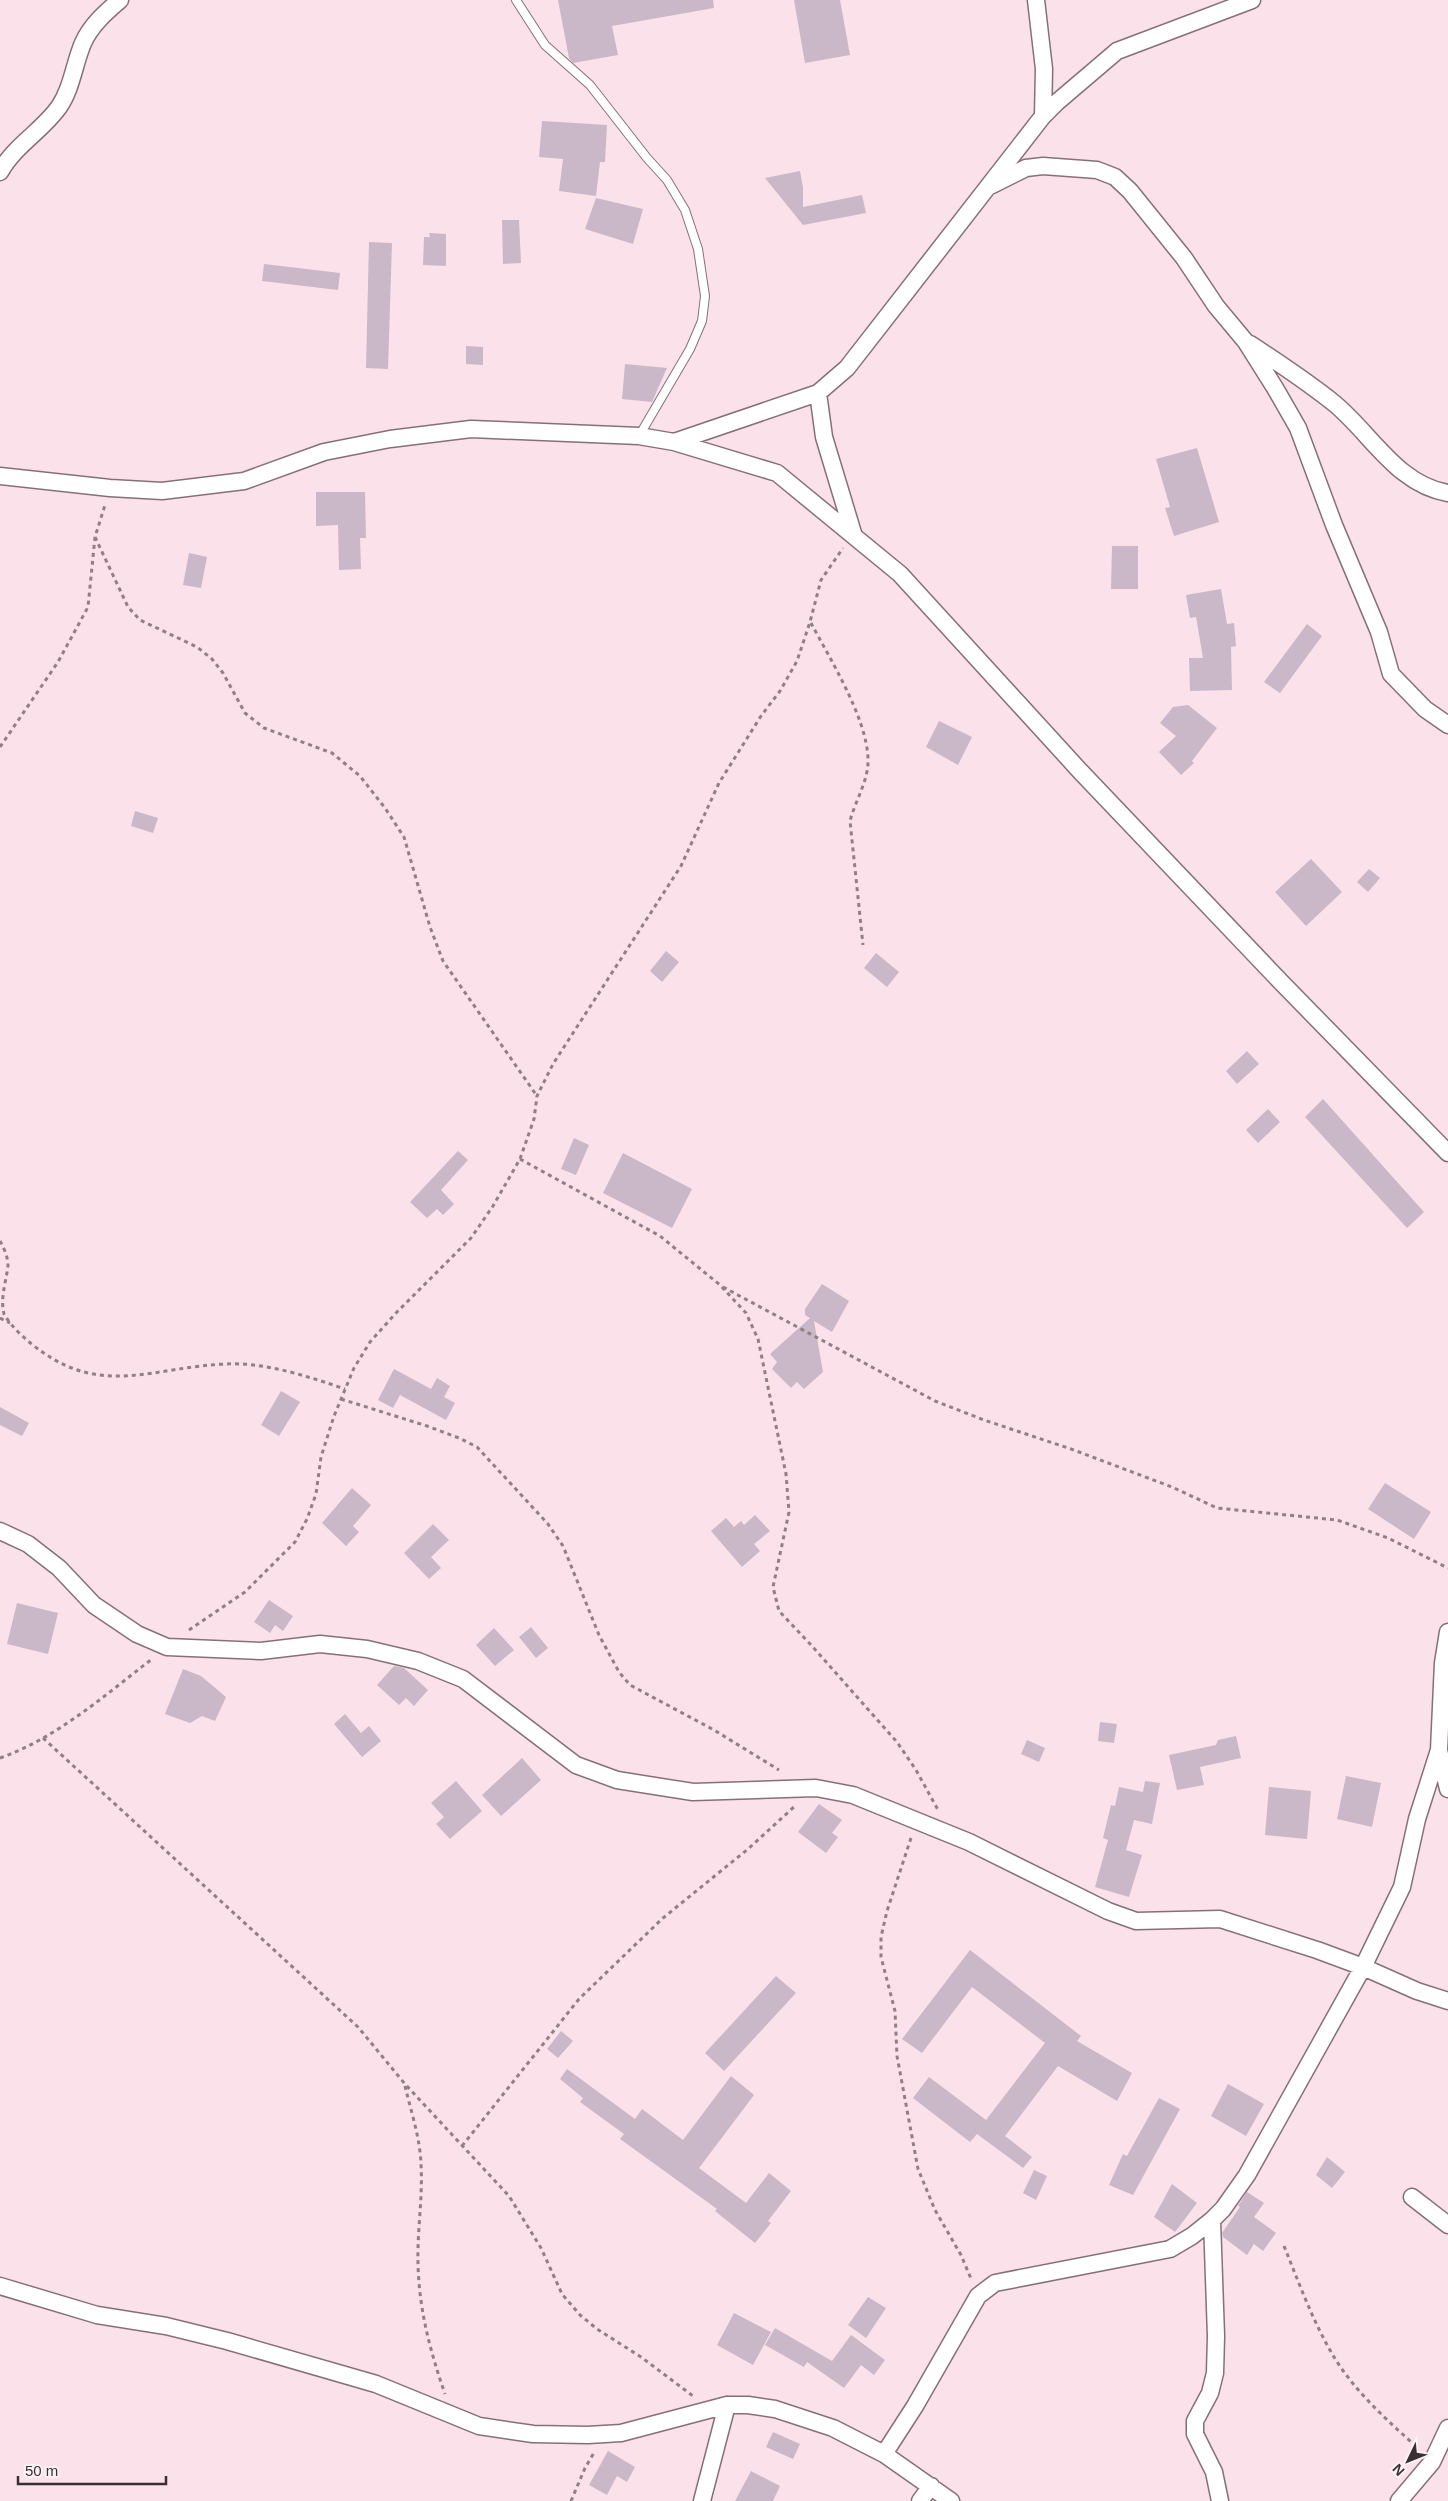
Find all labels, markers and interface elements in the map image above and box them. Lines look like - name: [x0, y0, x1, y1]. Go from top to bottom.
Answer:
- north arrow: [1383, 2436, 1433, 2486]
- scale bar: [18, 2454, 165, 2486]
- text: N: [1389, 2461, 1408, 2479]
- text: 50 m: [25, 2462, 58, 2479]

